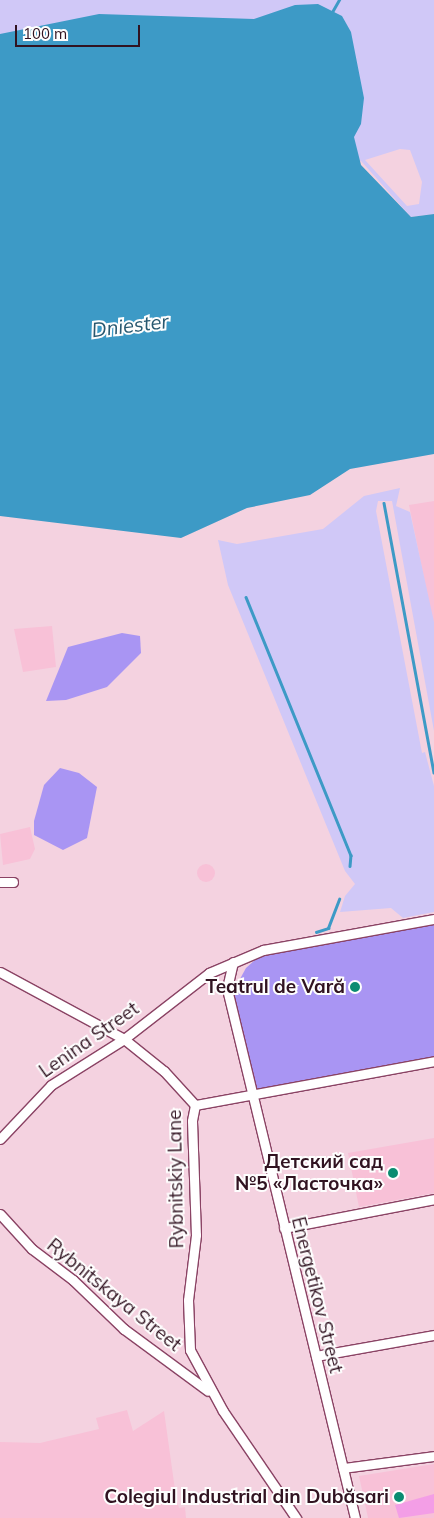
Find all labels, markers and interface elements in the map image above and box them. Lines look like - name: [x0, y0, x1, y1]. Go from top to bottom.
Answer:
- scale bar: [18, 15, 142, 47]
- text: 100 m: [23, 24, 67, 43]
- water label: Dniester: [90, 308, 170, 342]
- place label: Teatrul de Vară: [205, 976, 345, 998]
- marker: Teatrul de Vară: [349, 981, 361, 993]
- street label: Lenina Street: [35, 997, 143, 1083]
- street label: Rybnitskiy Lane: [163, 1109, 189, 1249]
- place label: Детский сад №5 «Ласточка»: [235, 1151, 383, 1195]
- marker: Детский сад №5 «Ласточка»: [387, 1167, 399, 1179]
- street label: Energetikov Street: [287, 1215, 347, 1375]
- street label: Rybnitskaya Street: [42, 1234, 186, 1356]
- place label: Colegiul Industrial din Dubăsari: [104, 1486, 389, 1508]
- marker: Colegiul Industrial din Dubăsari: [393, 1491, 405, 1503]

